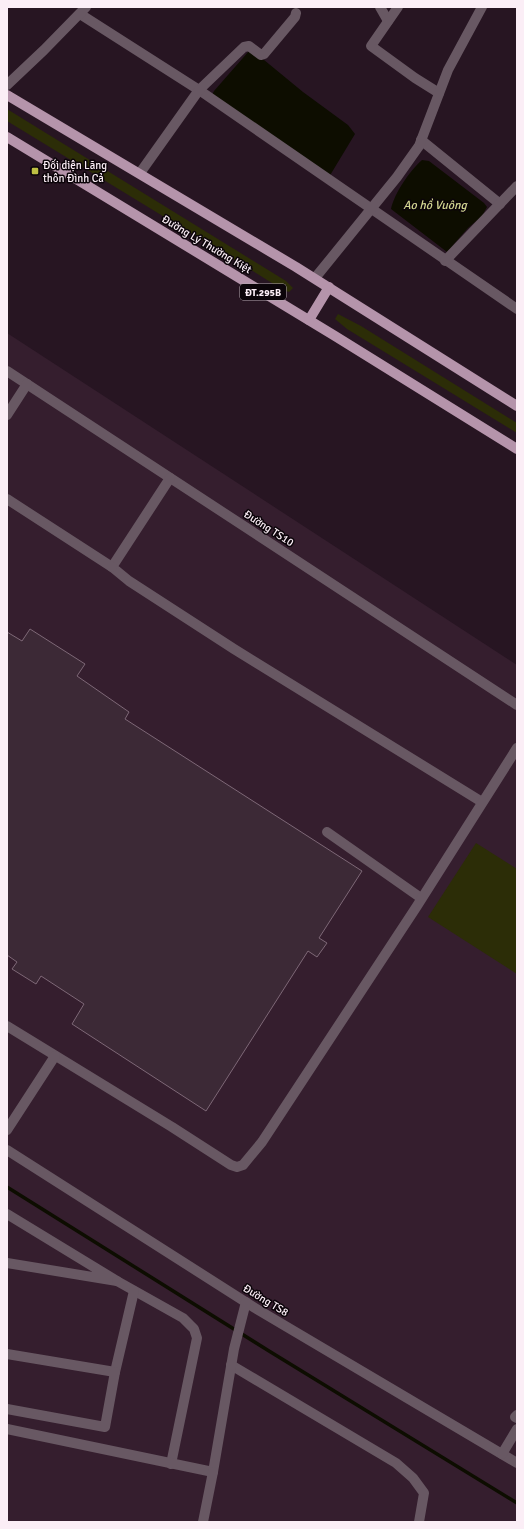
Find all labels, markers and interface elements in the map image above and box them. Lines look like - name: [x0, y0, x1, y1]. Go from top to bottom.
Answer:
- place label: Đối diện Lăng thôn Đình Cả: [43, 158, 107, 185]
- marker: Đối diện Lăng thôn Đình Cả: [30, 166, 40, 176]
- water label: Ao hồ Vuông: [403, 198, 469, 213]
- street label: Đường Lý Thường Kiệt: [159, 212, 254, 276]
- road number: ĐT.295B: [240, 284, 286, 300]
- street label: Đường TS10: [241, 508, 296, 549]
- street label: Đường TS8: [241, 1282, 291, 1319]

